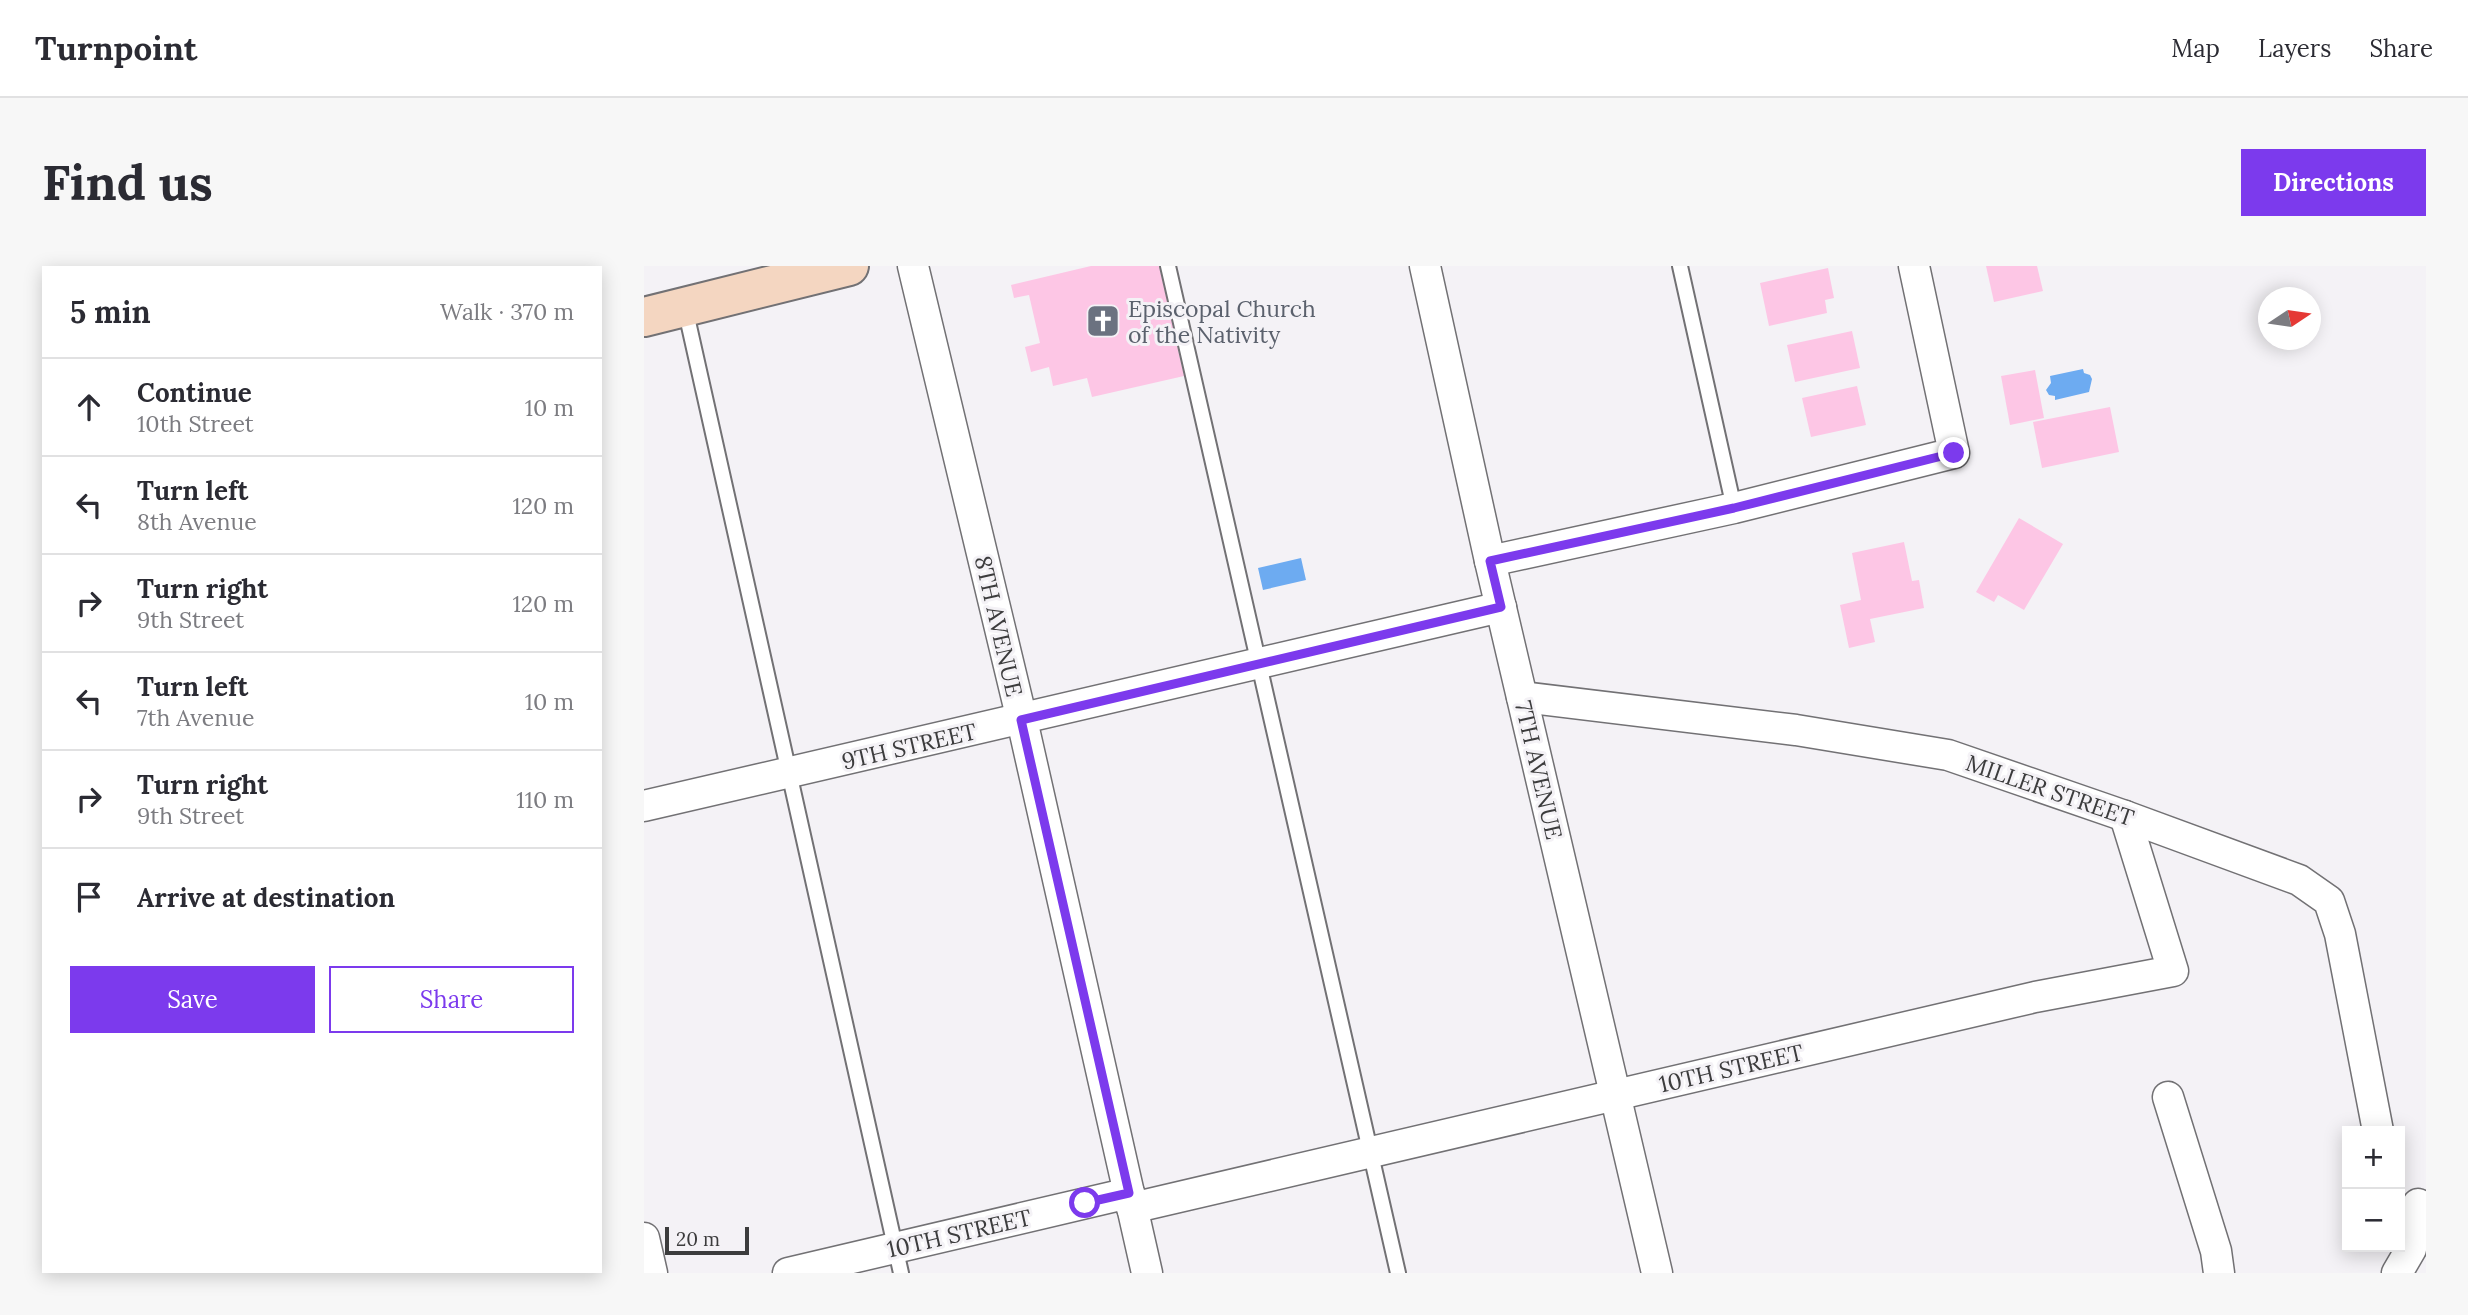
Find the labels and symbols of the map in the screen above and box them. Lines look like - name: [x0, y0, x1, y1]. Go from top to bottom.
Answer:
- north arrow: [2258, 287, 2321, 350]
- place label: Episcopal Church of the Nativity: [1128, 294, 1316, 349]
- church icon: Episcopal Church of the Nativity: [1084, 302, 1122, 340]
- route end: [1938, 437, 1969, 468]
- street label: 8TH AVENUE: [969, 553, 1029, 699]
- street label: 7TH AVENUE: [1509, 698, 1569, 842]
- street label: 9TH STREET: [839, 716, 980, 776]
- street label: MILLER STREET: [1962, 748, 2138, 832]
- street label: 10TH STREET: [1656, 1037, 1806, 1099]
- route start: [1069, 1187, 1100, 1218]
- street label: 10TH STREET: [884, 1202, 1034, 1264]
- scale bar: [665, 1224, 749, 1256]

